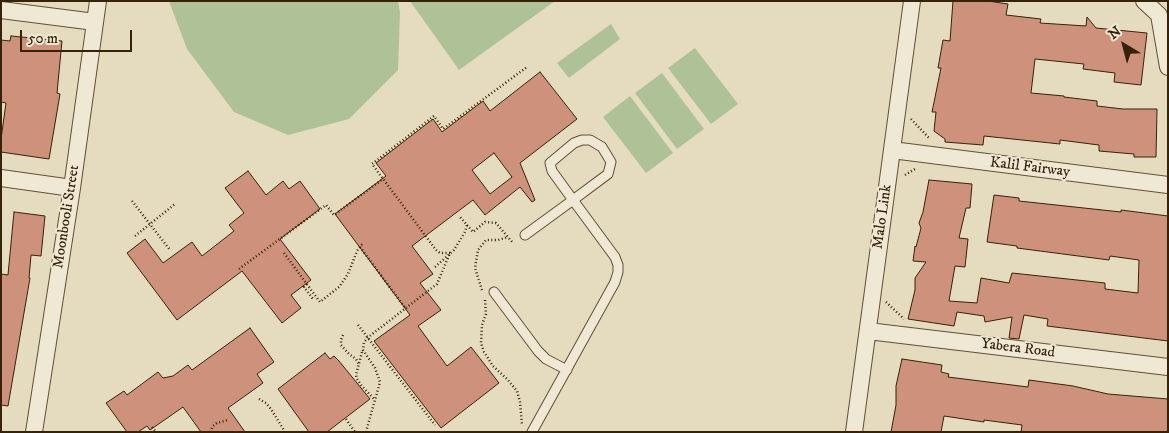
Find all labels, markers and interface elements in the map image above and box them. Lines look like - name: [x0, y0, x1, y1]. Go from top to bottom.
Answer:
- scale bar: [22, 20, 135, 52]
- north arrow: [1099, 20, 1149, 70]
- text: N: [1105, 22, 1125, 44]
- text: 50 m: [28, 29, 58, 48]
- street label: Kalil Fairway: [989, 154, 1071, 182]
- street label: Moonbooli Street: [50, 164, 84, 270]
- street label: Malo Link: [870, 184, 896, 250]
- street label: Yabera Road: [980, 336, 1056, 362]

